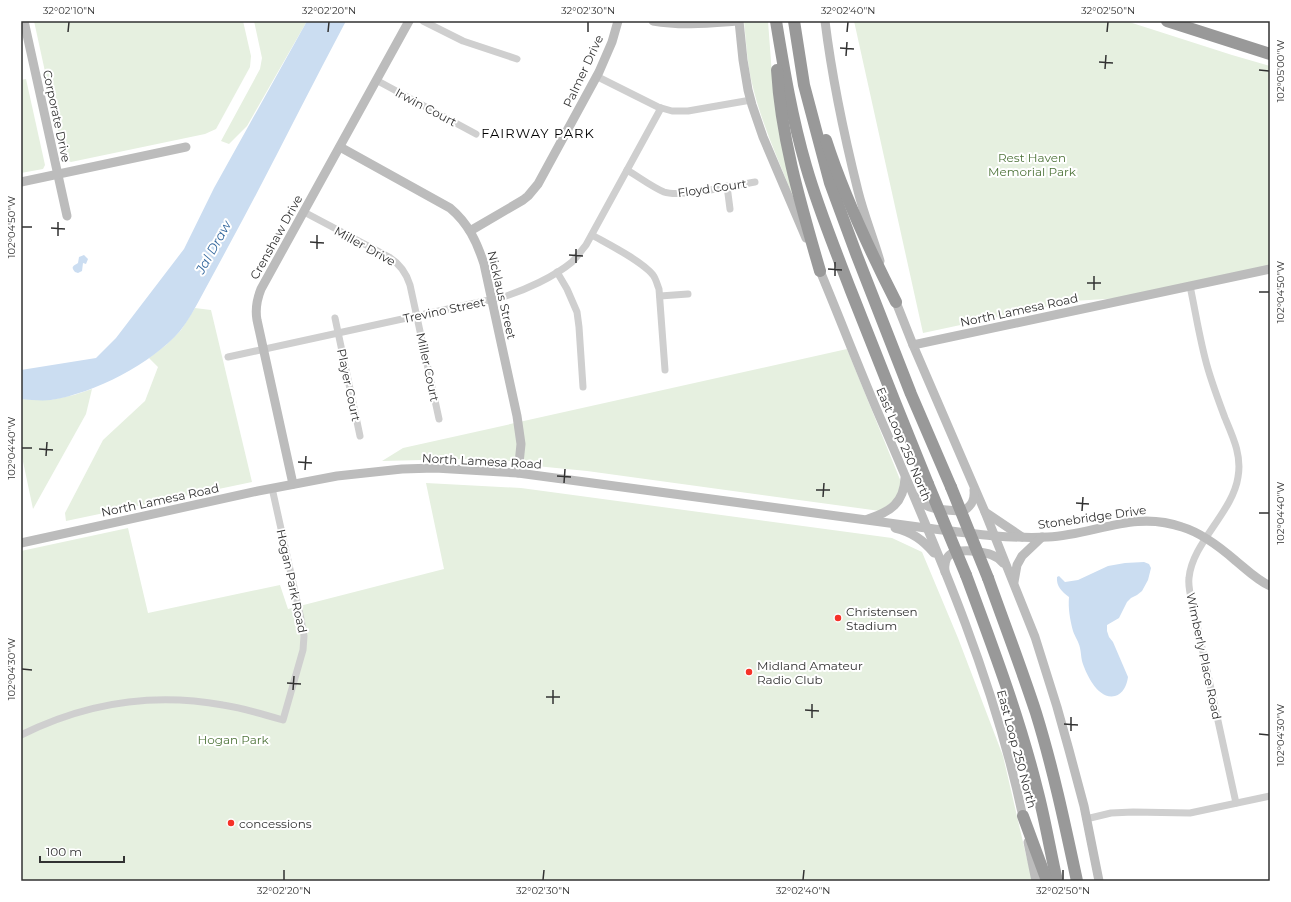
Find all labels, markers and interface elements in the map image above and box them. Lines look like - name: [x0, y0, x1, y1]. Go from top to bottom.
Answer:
- text: 32°02'10"N: [43, 4, 95, 17]
- text: 32°02'20"N: [302, 4, 356, 17]
- text: 32°02'30"N: [561, 4, 615, 17]
- text: 32°02'40"N: [821, 4, 875, 17]
- text: 32°02'50"N: [1081, 4, 1135, 17]
- street label: Palmer Drive: [560, 32, 606, 110]
- text: 102°05'00"W: [1274, 40, 1287, 102]
- street label: Corporate Drive: [40, 68, 74, 164]
- street label: Irwin Court: [393, 85, 459, 129]
- district label: FAIRWAY PARK: [481, 125, 595, 141]
- park label: Rest Haven Memorial Park: [988, 150, 1077, 179]
- street label: Floyd Court: [677, 176, 748, 200]
- street label: Crenshaw Drive: [247, 192, 305, 282]
- text: 102°04'50"W: [5, 196, 18, 258]
- water label: Jal Draw: [191, 216, 235, 277]
- street label: Miller Drive: [332, 223, 398, 269]
- street label: Nicklaus Street: [485, 249, 520, 341]
- text: 102°04'50"W: [1274, 261, 1287, 323]
- street label: North Lamesa Road: [959, 290, 1079, 330]
- street label: Trevino Street: [402, 294, 486, 326]
- street label: Miller Court: [413, 331, 443, 403]
- street label: Player Court: [334, 347, 364, 423]
- street label: East Loop 250 North: [873, 385, 935, 503]
- text: 102°04'40"W: [5, 417, 18, 479]
- street label: North Lamesa Road: [422, 450, 542, 472]
- street label: North Lamesa Road: [100, 480, 220, 520]
- text: 102°04'40"W: [1274, 482, 1287, 544]
- street label: Stonebridge Drive: [1037, 502, 1147, 532]
- street label: Hogan Park Road: [274, 528, 310, 634]
- street label: Wimberly Place Road: [1183, 591, 1225, 721]
- place label: Christensen Stadium: [846, 604, 918, 633]
- marker: Christensen Stadium: [833, 613, 843, 623]
- text: 102°04'30"W: [5, 638, 18, 700]
- place label: Midland Amateur Radio Club: [757, 658, 863, 687]
- marker: Midland Amateur Radio Club: [744, 667, 754, 677]
- street label: East Loop 250 North: [994, 688, 1040, 810]
- text: 102°04'30"W: [1274, 704, 1287, 766]
- park label: Hogan Park: [197, 732, 269, 747]
- place label: concessions: [239, 816, 312, 831]
- marker: concessions: [226, 818, 236, 828]
- scale bar: [40, 838, 124, 864]
- text: 100 m: [46, 844, 82, 859]
- text: 32°02'20"N: [257, 884, 311, 897]
- text: 32°02'30"N: [516, 884, 570, 897]
- text: 32°02'40"N: [776, 884, 830, 897]
- text: 32°02'50"N: [1036, 884, 1090, 897]

